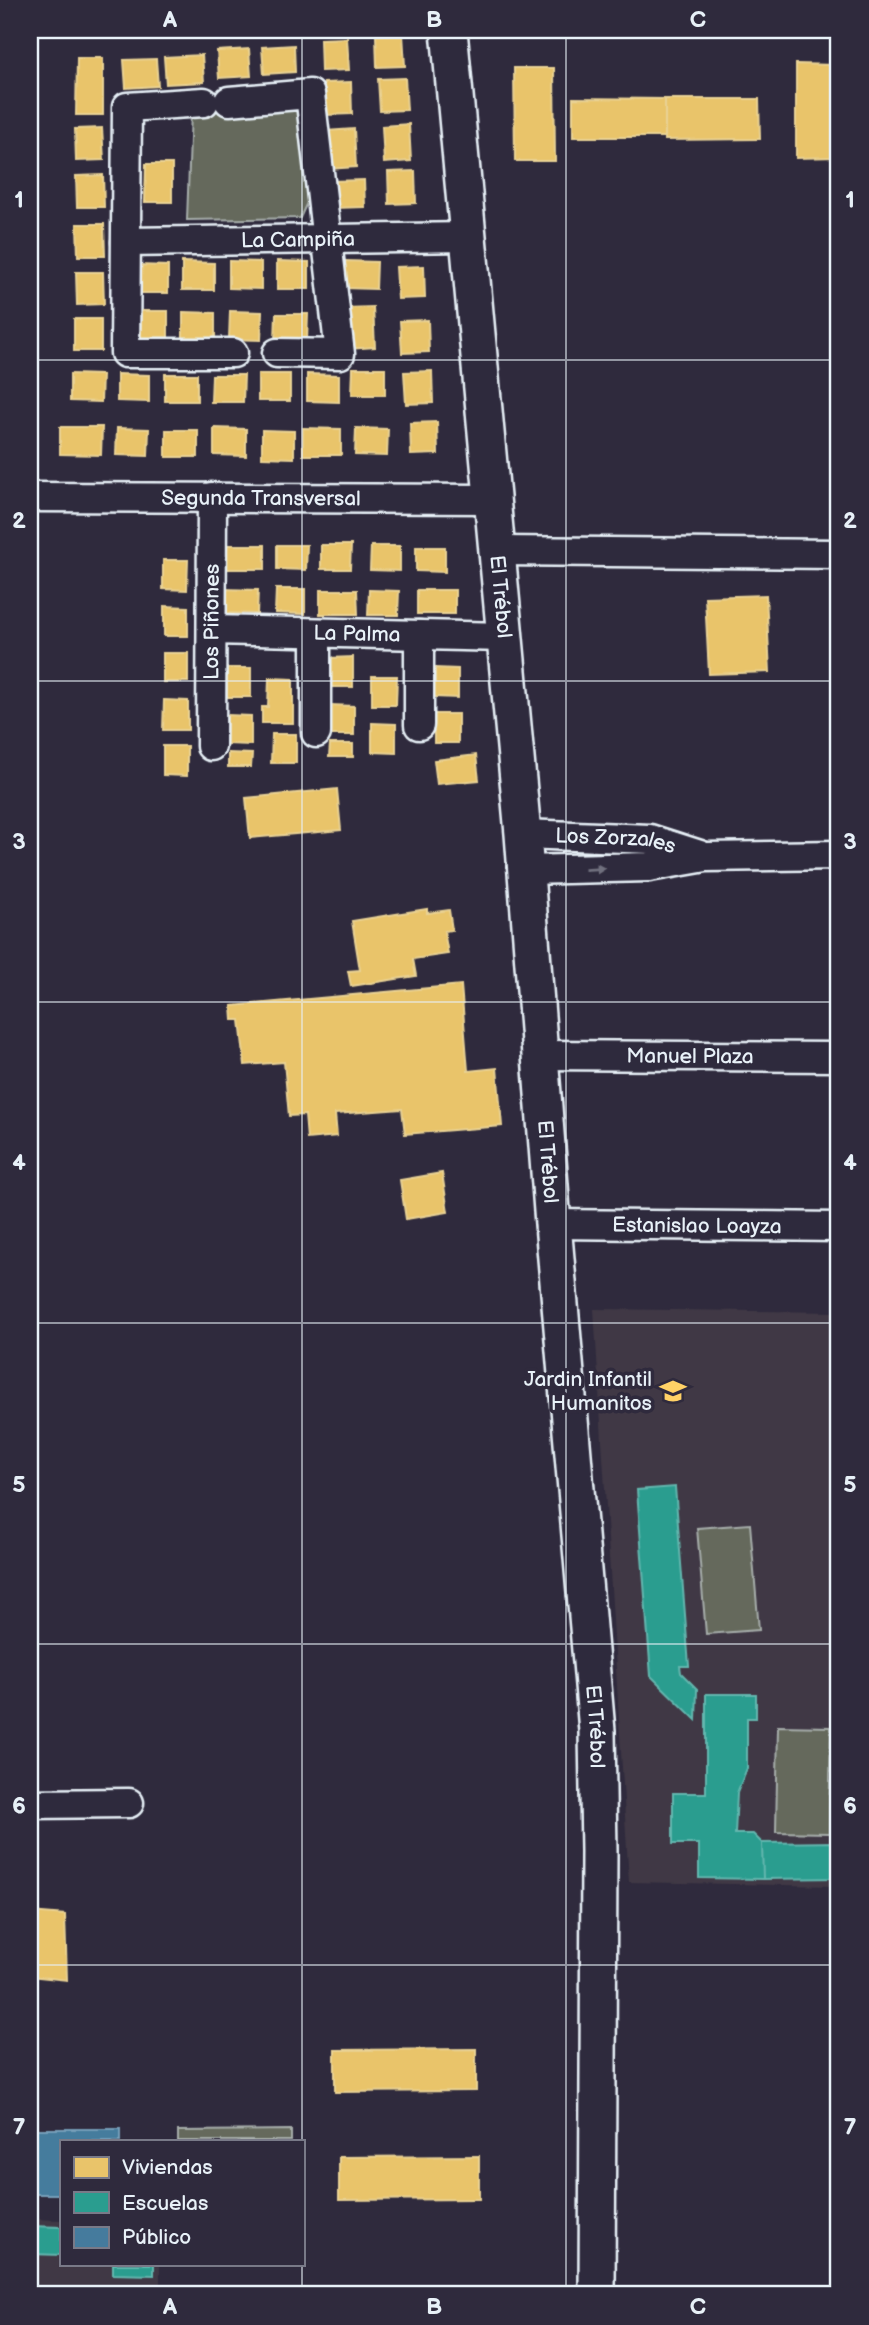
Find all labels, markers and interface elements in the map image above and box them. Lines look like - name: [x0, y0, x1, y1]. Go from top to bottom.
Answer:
- text: A: [162, 6, 178, 34]
- text: B: [426, 6, 442, 34]
- text: C: [690, 6, 706, 34]
- text: 1: [14, 186, 24, 214]
- text: 1: [845, 186, 855, 214]
- street label: La Campiña: [241, 226, 355, 253]
- street label: Segunda Transversal: [161, 485, 361, 511]
- text: 2: [12, 507, 26, 535]
- text: 2: [843, 507, 857, 535]
- street label: El Trébol: [485, 554, 517, 639]
- street label: Los Piñones: [199, 564, 224, 680]
- street label: La Palma: [313, 620, 401, 647]
- street label: Los Zorzales: [555, 823, 679, 859]
- text: 3: [12, 828, 26, 856]
- text: 3: [843, 828, 857, 856]
- one-way arrow: [584, 864, 606, 875]
- street label: Manuel Plaza: [626, 1043, 754, 1069]
- street label: El Trébol: [533, 1119, 564, 1204]
- text: 4: [12, 1149, 26, 1177]
- text: 4: [843, 1149, 857, 1177]
- street label: Estanislao Loayza: [612, 1212, 782, 1239]
- place label: Jardin Infantil Humanitos: [524, 1367, 652, 1416]
- school or university icon: Jardin Infantil Humanitos: [658, 1376, 688, 1406]
- text: 5: [12, 1471, 26, 1499]
- text: 5: [843, 1471, 857, 1499]
- street label: El Trébol: [581, 1684, 610, 1768]
- text: 6: [12, 1792, 26, 1820]
- text: 6: [843, 1792, 857, 1820]
- text: 7: [13, 2113, 26, 2141]
- text: 7: [844, 2113, 857, 2141]
- legend: [60, 2140, 304, 2266]
- text: Viviendas: [122, 2155, 213, 2180]
- text: Escuelas: [122, 2191, 208, 2216]
- text: Público: [122, 2225, 191, 2250]
- text: A: [162, 2293, 178, 2321]
- text: B: [426, 2293, 442, 2321]
- text: C: [690, 2293, 706, 2321]

